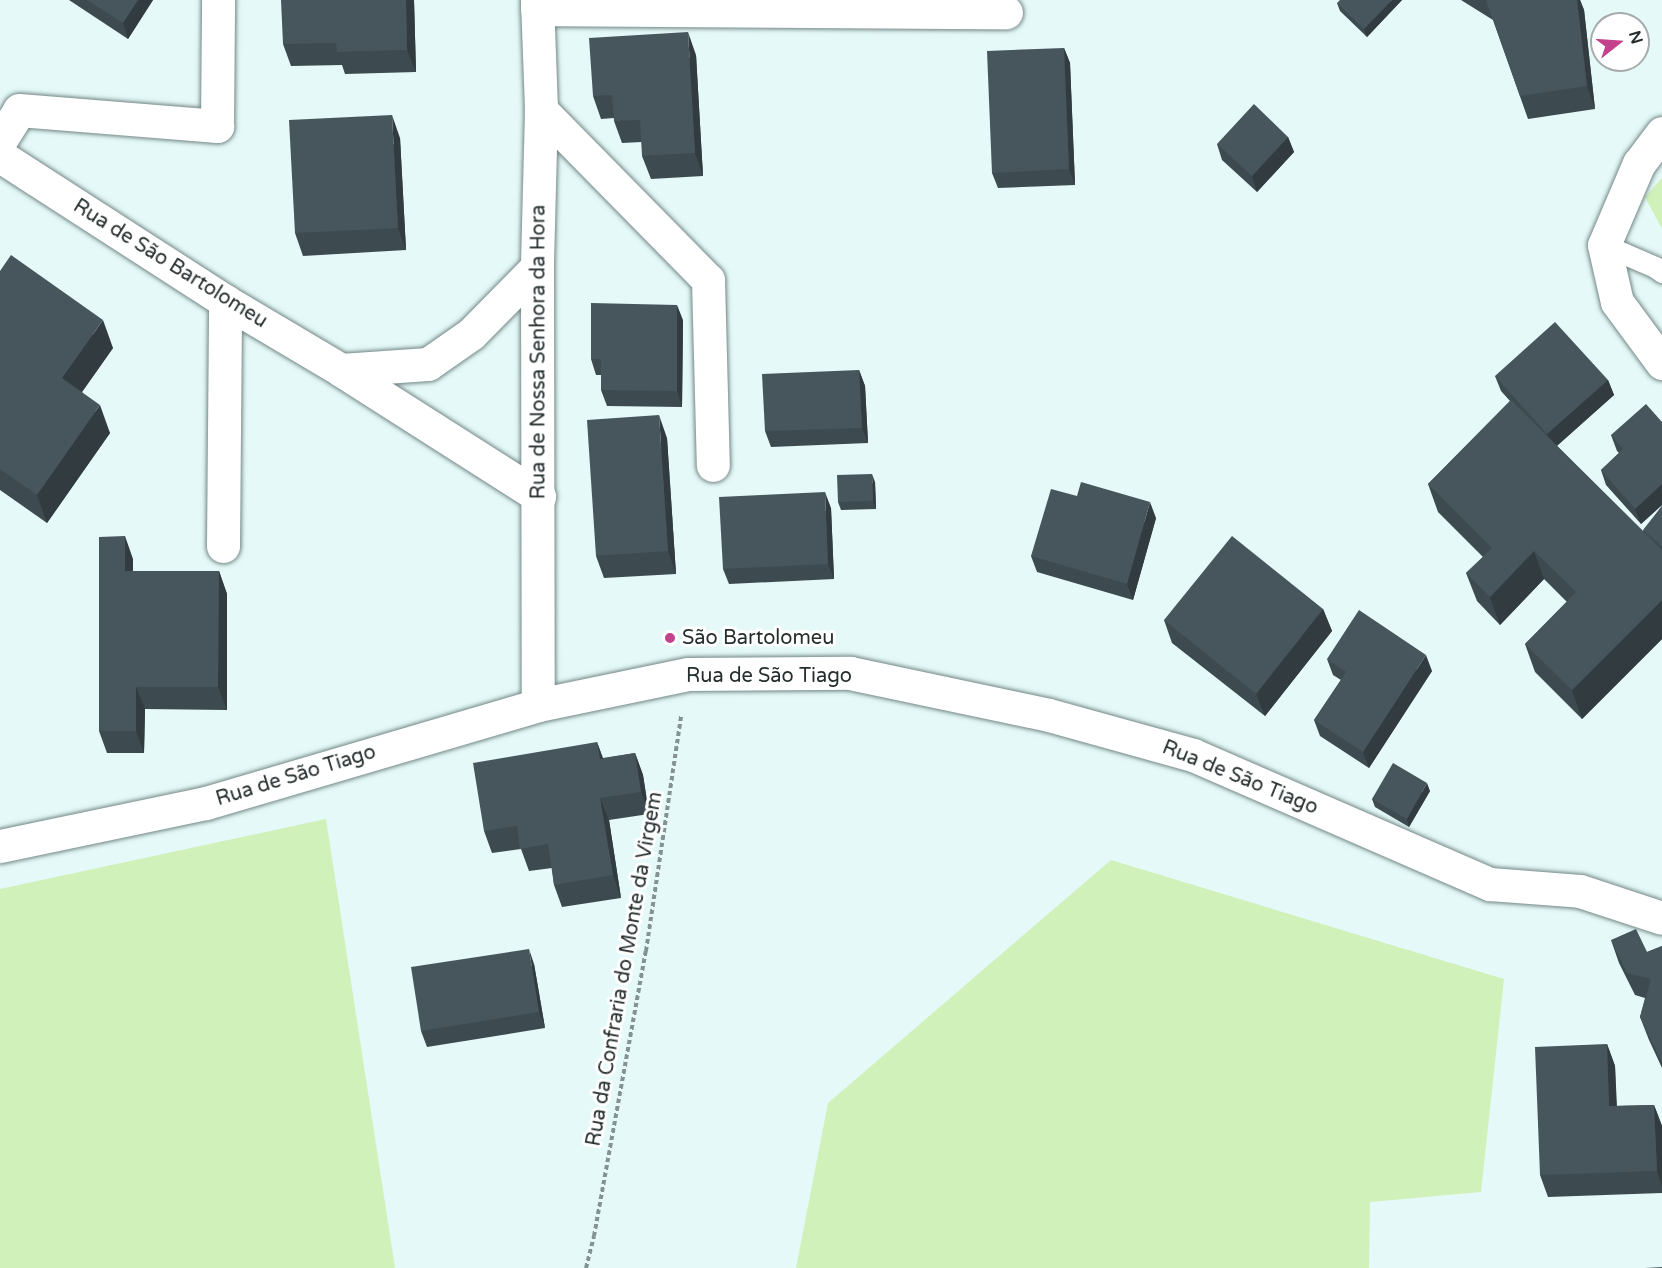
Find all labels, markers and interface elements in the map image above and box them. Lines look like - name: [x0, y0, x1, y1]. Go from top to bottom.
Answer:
- north arrow: [1590, 12, 1650, 72]
- text: N: [1624, 28, 1647, 46]
- street label: Rua de São Bartolomeu: [69, 194, 271, 334]
- street label: Rua de Nossa Senhora da Hora: [527, 205, 551, 499]
- place label: São Bartolomeu: [682, 626, 834, 650]
- marker: São Bartolomeu: [663, 631, 677, 645]
- street label: Rua de São Tiago: [686, 664, 852, 688]
- street label: Rua de São Tiago: [1159, 736, 1321, 820]
- street label: Rua de São Tiago: [213, 740, 379, 812]
- street label: Rua da Confraria do Monte da Virgem: [582, 790, 668, 1148]

